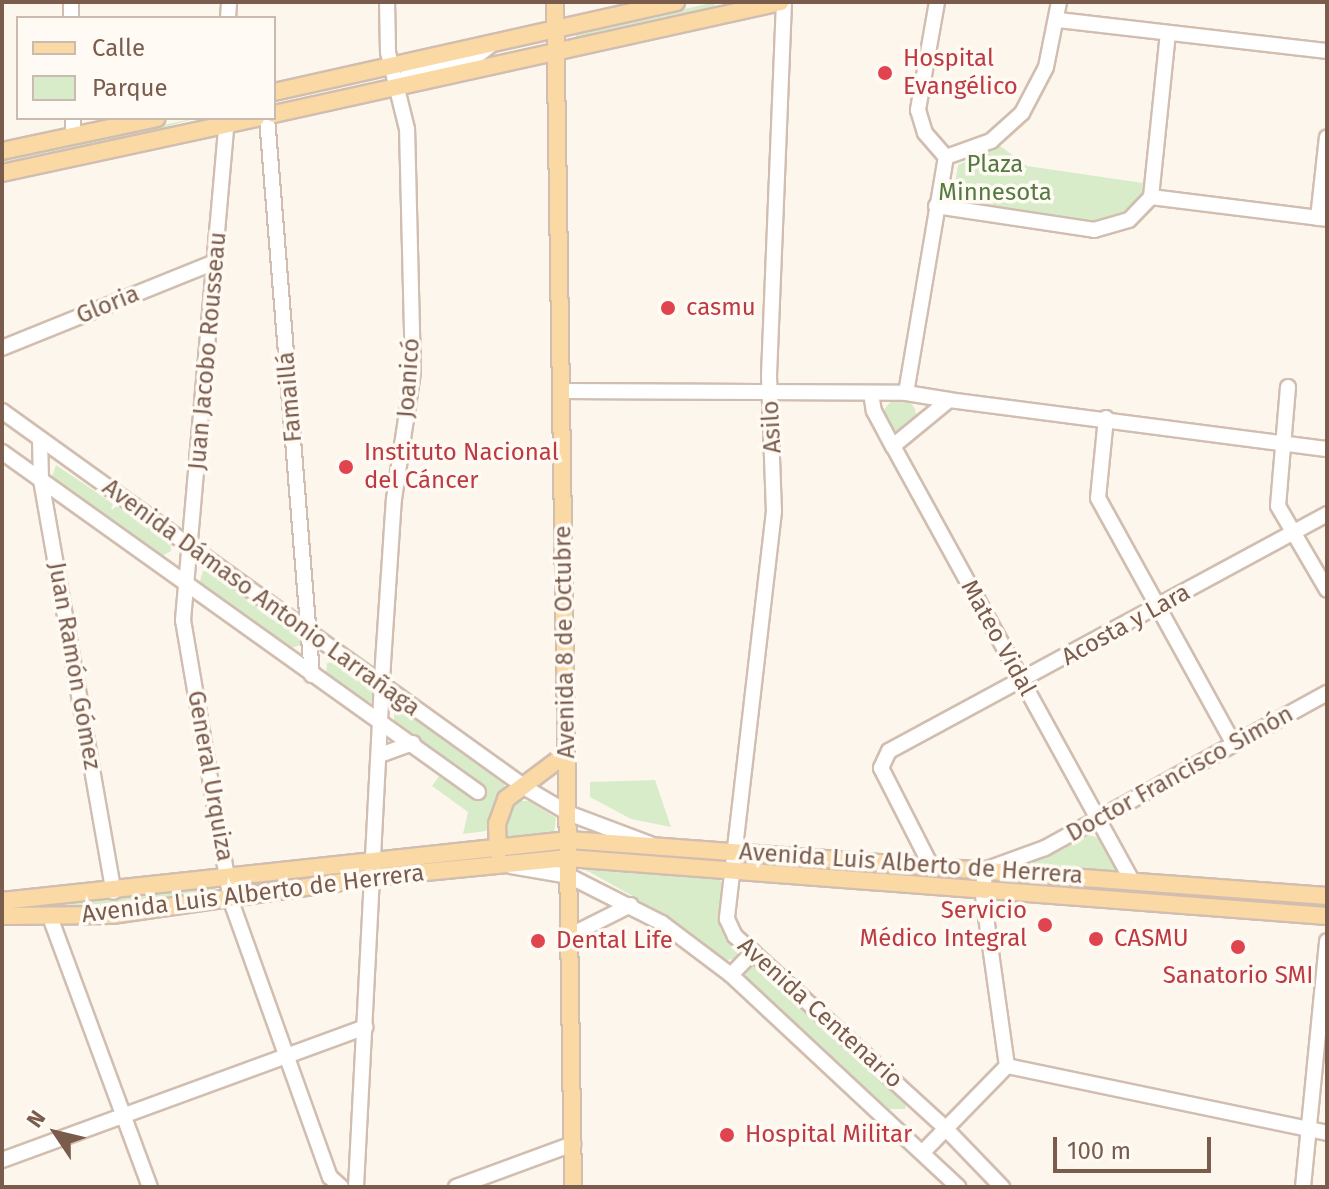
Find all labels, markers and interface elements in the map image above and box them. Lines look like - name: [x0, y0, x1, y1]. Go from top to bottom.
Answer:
- legend: [16, 16, 276, 120]
- text: Calle: [92, 34, 145, 62]
- place label: Hospital Evangélico: [903, 45, 1018, 101]
- marker: Hospital Evangélico: [874, 62, 896, 84]
- text: Parque: [92, 74, 168, 102]
- park label: Plaza Minnesota: [938, 151, 1052, 207]
- street label: Juan Jacobo Rousseau: [183, 231, 233, 471]
- street label: Gloria: [72, 279, 144, 331]
- place label: casmu: [686, 294, 756, 322]
- marker: casmu: [657, 297, 679, 319]
- street label: Joanicó: [392, 337, 426, 419]
- street label: Famaillá: [272, 351, 308, 443]
- street label: Asilo: [756, 400, 788, 454]
- place label: Instituto Nacional del Cáncer: [364, 439, 559, 495]
- marker: Instituto Nacional del Cáncer: [335, 456, 357, 478]
- street label: Avenida Dámaso Antonio Larrañaga: [97, 473, 425, 723]
- street label: Avenida 8 de Octubre: [549, 525, 581, 759]
- street label: Juan Ramón Gómez: [42, 560, 106, 772]
- street label: Mateo Vidal: [954, 575, 1042, 701]
- street label: Acosta y Lara: [1057, 578, 1195, 672]
- street label: General Urquiza: [181, 688, 239, 864]
- street label: Doctor Francisco Simón: [1062, 700, 1298, 848]
- street label: Avenida Luis Alberto de Herrera: [738, 838, 1084, 890]
- street label: Avenida Luis Alberto de Herrera: [80, 859, 426, 929]
- place label: Servicio Médico Integral: [859, 897, 1027, 953]
- marker: Servicio Médico Integral: [1034, 914, 1056, 936]
- place label: CASMU: [1114, 925, 1189, 953]
- place label: Dental Life: [556, 927, 673, 955]
- marker: CASMU: [1085, 928, 1107, 950]
- marker: Dental Life: [527, 930, 549, 952]
- street label: Avenida Centenario: [732, 931, 908, 1095]
- marker: Sanatorio SMI: [1227, 936, 1249, 958]
- place label: Sanatorio SMI: [1163, 962, 1313, 990]
- north arrow: [16, 1093, 96, 1173]
- text: N: [21, 1105, 51, 1133]
- place label: Hospital Militar: [745, 1121, 912, 1149]
- scale bar: [1057, 1121, 1215, 1171]
- marker: Hospital Militar: [716, 1124, 738, 1146]
- text: 100 m: [1067, 1137, 1131, 1165]

